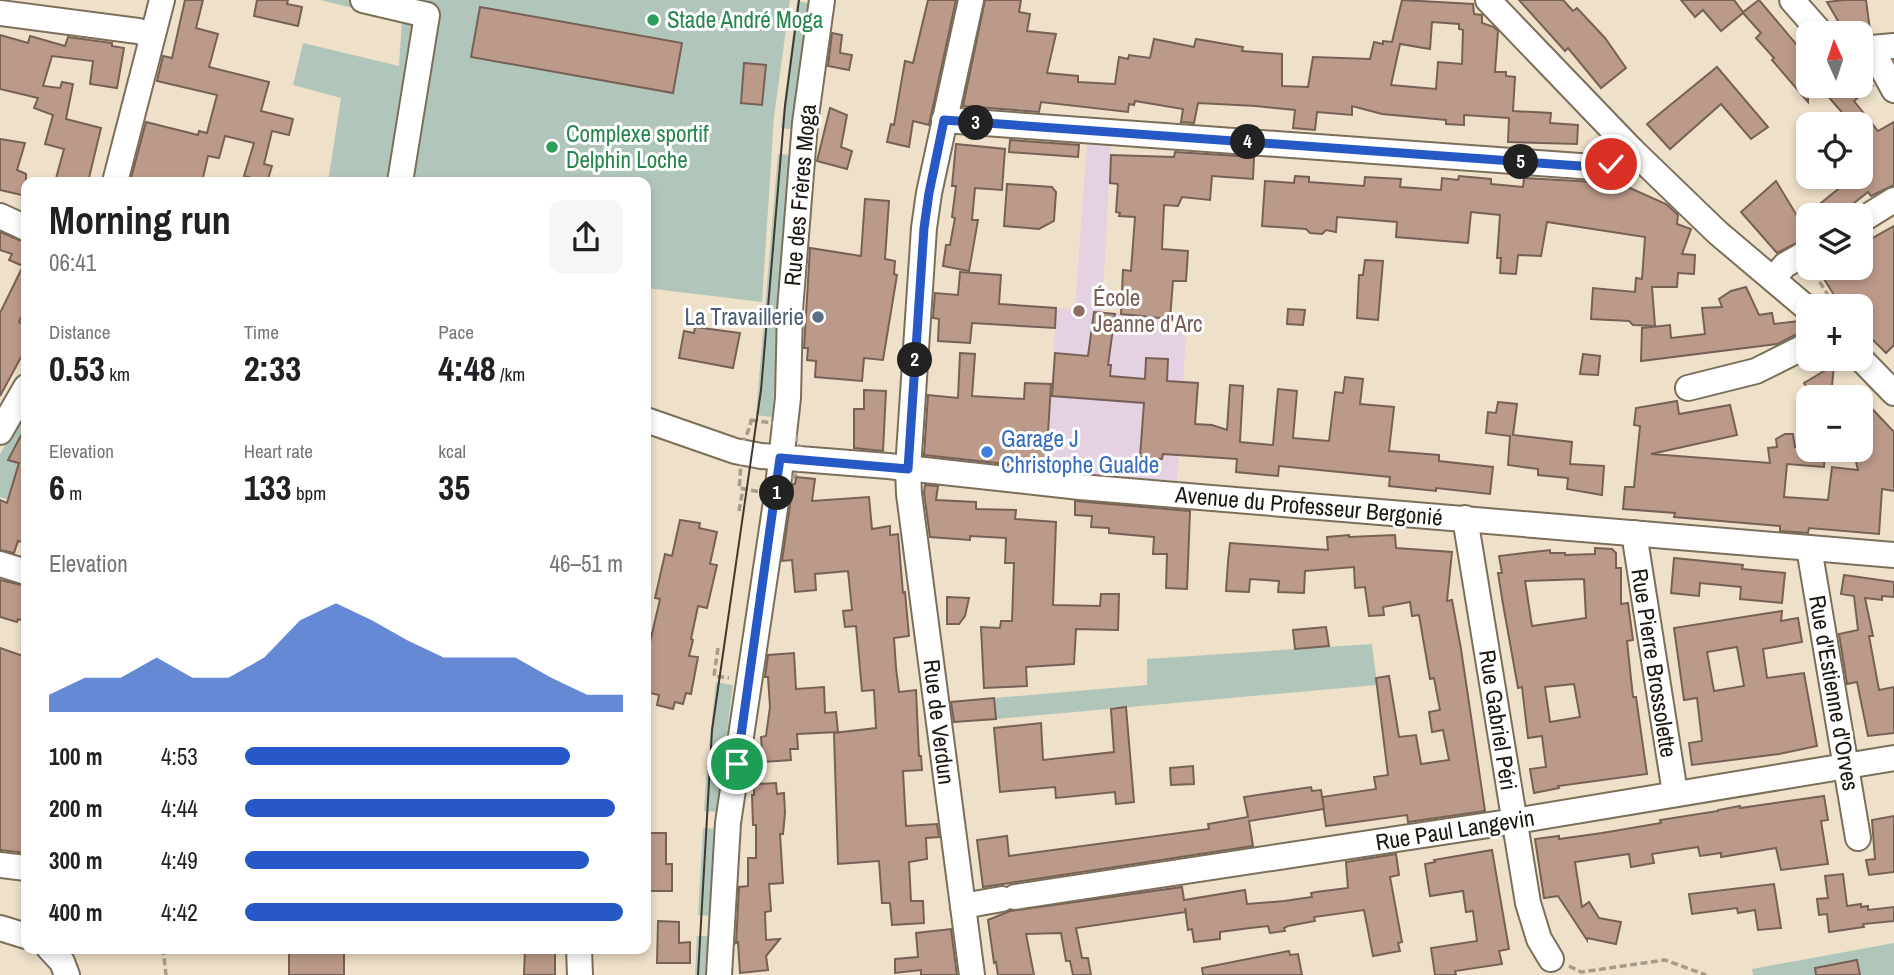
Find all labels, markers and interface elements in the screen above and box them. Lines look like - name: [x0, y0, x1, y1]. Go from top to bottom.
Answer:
- place label: Stade André Moga: [667, 4, 824, 35]
- marker: Stade André Moga: [645, 12, 661, 28]
- north arrow: [1796, 21, 1872, 98]
- map controls: [1796, 21, 1873, 462]
- street label: Rue des Frères Moga: [776, 102, 823, 287]
- pin: 3: [958, 106, 993, 140]
- text: 3: [971, 109, 980, 135]
- button: locate: [1796, 112, 1873, 189]
- place label: Complexe sportif Delphin Loche: [566, 118, 709, 175]
- pin: 4: [1230, 124, 1266, 160]
- text: 4: [1243, 128, 1252, 154]
- pin: [1581, 134, 1641, 194]
- marker: Complexe sportif Delphin Loche: [544, 139, 560, 155]
- pin: 5: [1504, 144, 1538, 180]
- icon: check: [1592, 145, 1630, 183]
- text: 5: [1516, 148, 1525, 174]
- text: Morning run: [49, 195, 231, 246]
- button: share: [549, 200, 623, 274]
- button: layers: [1796, 203, 1873, 280]
- text: 06:41: [49, 247, 96, 278]
- place label: École Jeanne d'Arc: [1093, 282, 1203, 339]
- button: +: [1796, 294, 1873, 371]
- place label: La Travaillerie: [684, 301, 804, 332]
- marker: École Jeanne d'Arc: [1071, 303, 1087, 319]
- marker: La Travaillerie: [810, 309, 826, 325]
- text: Distance: [49, 319, 110, 345]
- text: Time: [244, 319, 279, 345]
- text: Pace: [438, 319, 474, 345]
- pin: 2: [898, 342, 932, 378]
- text: 0.53: [49, 345, 105, 392]
- text: 2:33: [244, 345, 301, 392]
- text: 4:48: [438, 345, 496, 392]
- text: 2: [910, 346, 919, 372]
- text: km: [105, 361, 130, 387]
- text: /km: [496, 361, 525, 387]
- button: −: [1796, 385, 1873, 462]
- place label: Garage J Christophe Gualde: [1001, 423, 1159, 480]
- text: Elevation: [49, 438, 114, 464]
- text: Heart rate: [244, 438, 313, 464]
- text: kcal: [438, 438, 466, 464]
- marker: Garage J Christophe Gualde: [979, 444, 995, 460]
- text: 6: [49, 464, 65, 511]
- text: 133: [244, 464, 292, 511]
- text: 35: [438, 464, 470, 511]
- pin: 1: [760, 476, 794, 510]
- street label: Avenue du Professeur Bergonié: [1173, 478, 1444, 533]
- text: 1: [772, 479, 781, 505]
- text: m: [65, 480, 82, 506]
- text: bpm: [292, 480, 326, 506]
- text: Elevation: [49, 548, 128, 579]
- text: 46–51 m: [550, 548, 623, 579]
- street label: Rue Pierre Brossolette: [1624, 566, 1685, 760]
- street label: Rue d'Estienne d'Orves: [1802, 593, 1867, 793]
- street label: Rue Gabriel Péri: [1472, 648, 1525, 792]
- street label: Rue de Verdun: [916, 658, 963, 786]
- pin: [707, 734, 767, 794]
- text: 100 m: [49, 741, 102, 772]
- text: 4:53: [161, 741, 198, 772]
- icon: arrive: [718, 745, 756, 783]
- text: 200 m: [49, 793, 102, 824]
- text: 4:44: [161, 793, 198, 824]
- street label: Rue Paul Langevin: [1373, 802, 1537, 857]
- text: 300 m: [49, 845, 102, 876]
- text: 4:49: [161, 845, 198, 876]
- text: 400 m: [49, 897, 102, 928]
- text: 4:42: [161, 897, 198, 928]

